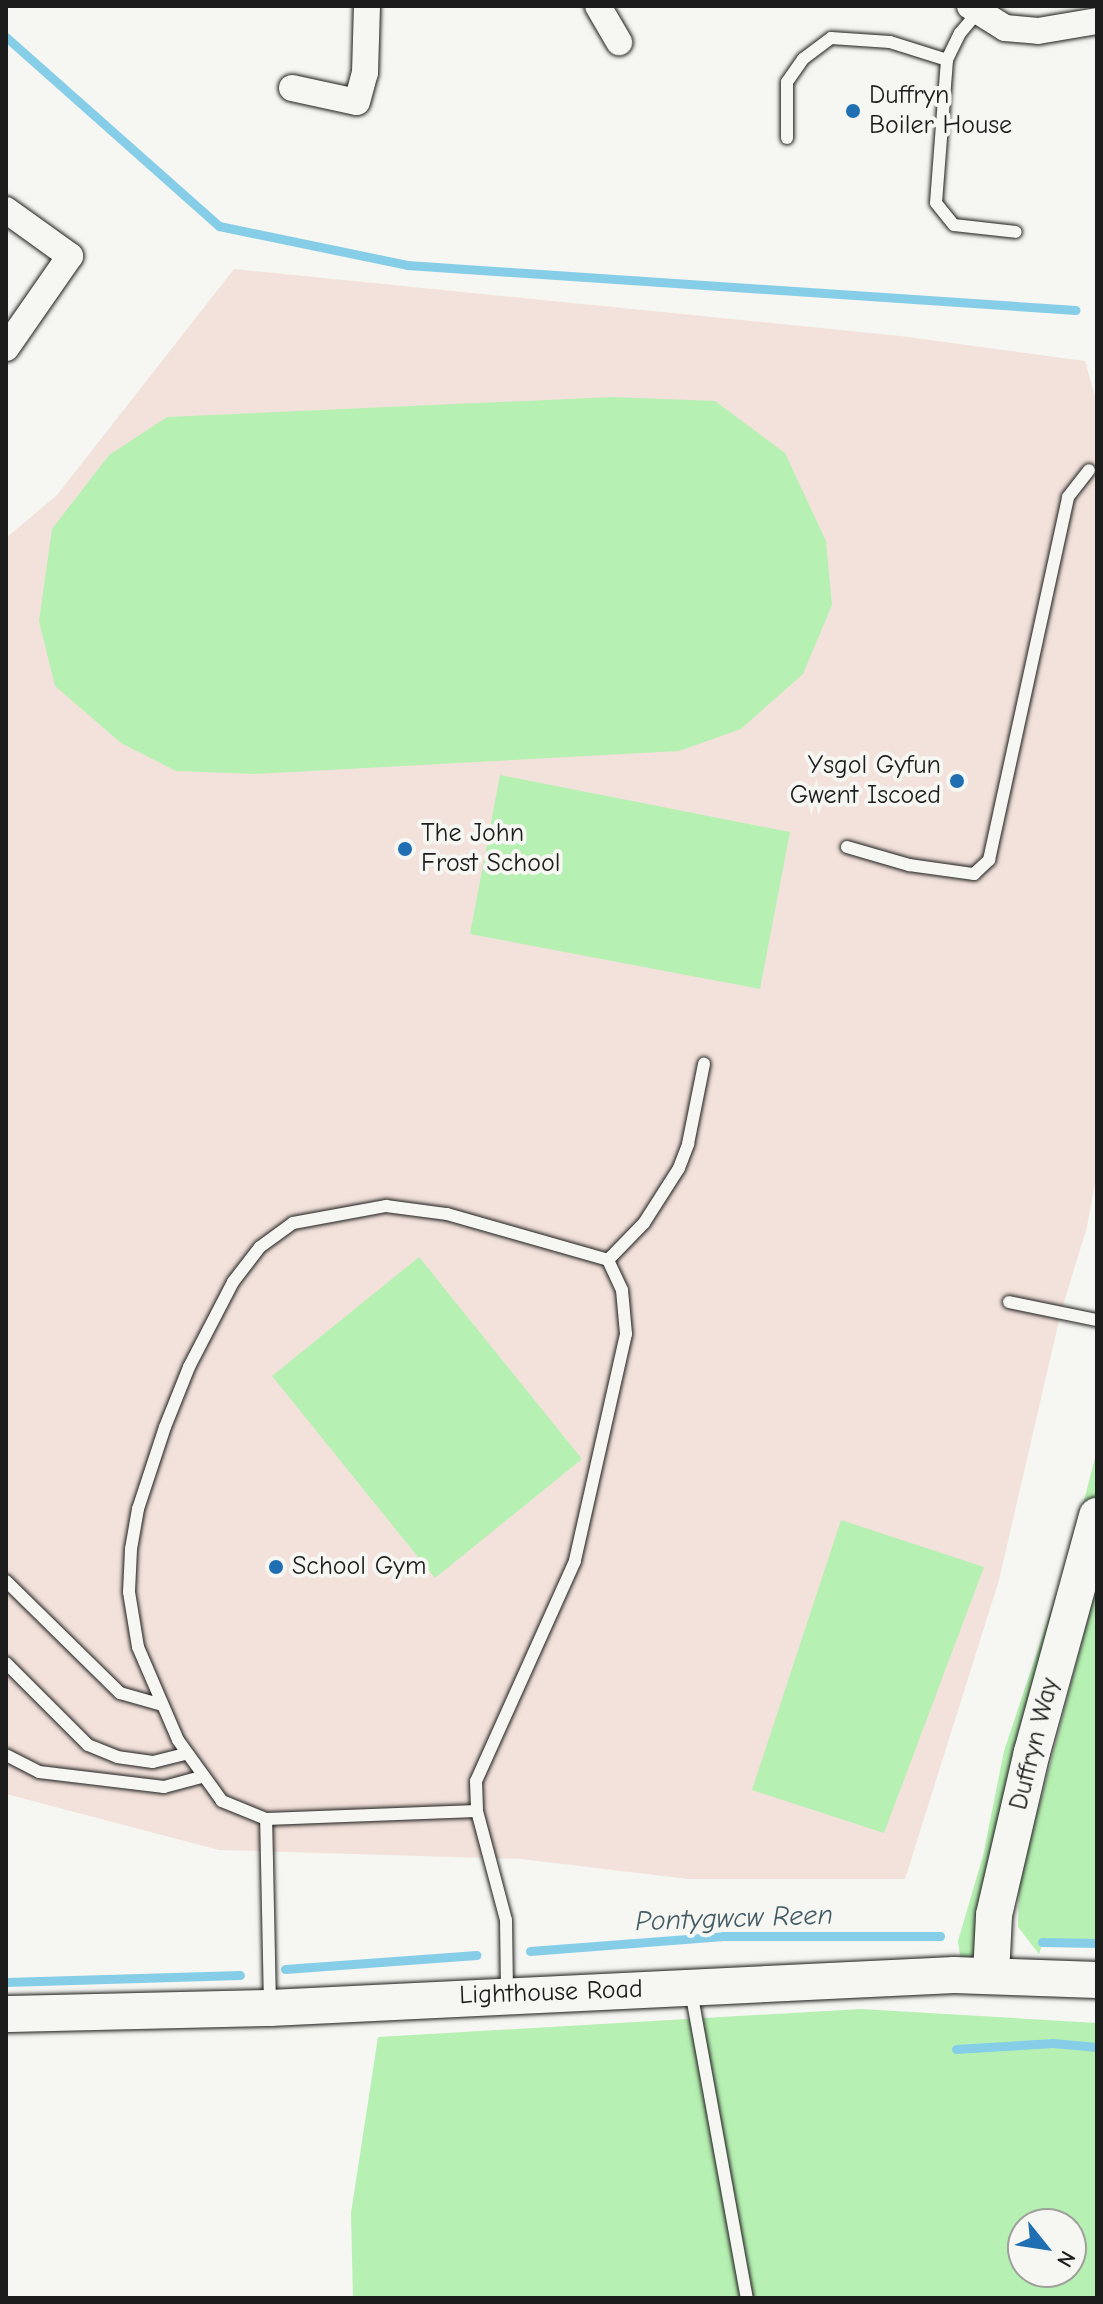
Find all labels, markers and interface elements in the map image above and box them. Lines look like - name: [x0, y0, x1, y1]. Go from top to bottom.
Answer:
- place label: Duffryn Boiler House: [869, 80, 1012, 142]
- marker: Duffryn Boiler House: [844, 102, 862, 120]
- place label: Ysgol Gyfun Gwent Iscoed: [790, 750, 941, 812]
- marker: Ysgol Gyfun Gwent Iscoed: [948, 772, 966, 790]
- place label: The John Frost School: [421, 818, 560, 880]
- marker: The John Frost School: [396, 840, 414, 858]
- place label: School Gym: [292, 1551, 426, 1583]
- marker: School Gym: [267, 1558, 285, 1576]
- street label: Duffryn Way: [1004, 1675, 1066, 1813]
- water label: Pontygwcw Reen: [635, 1898, 833, 1938]
- street label: Lighthouse Road: [459, 1974, 643, 2012]
- north arrow: [1007, 2208, 1087, 2288]
- text: N: [1051, 2246, 1081, 2272]

